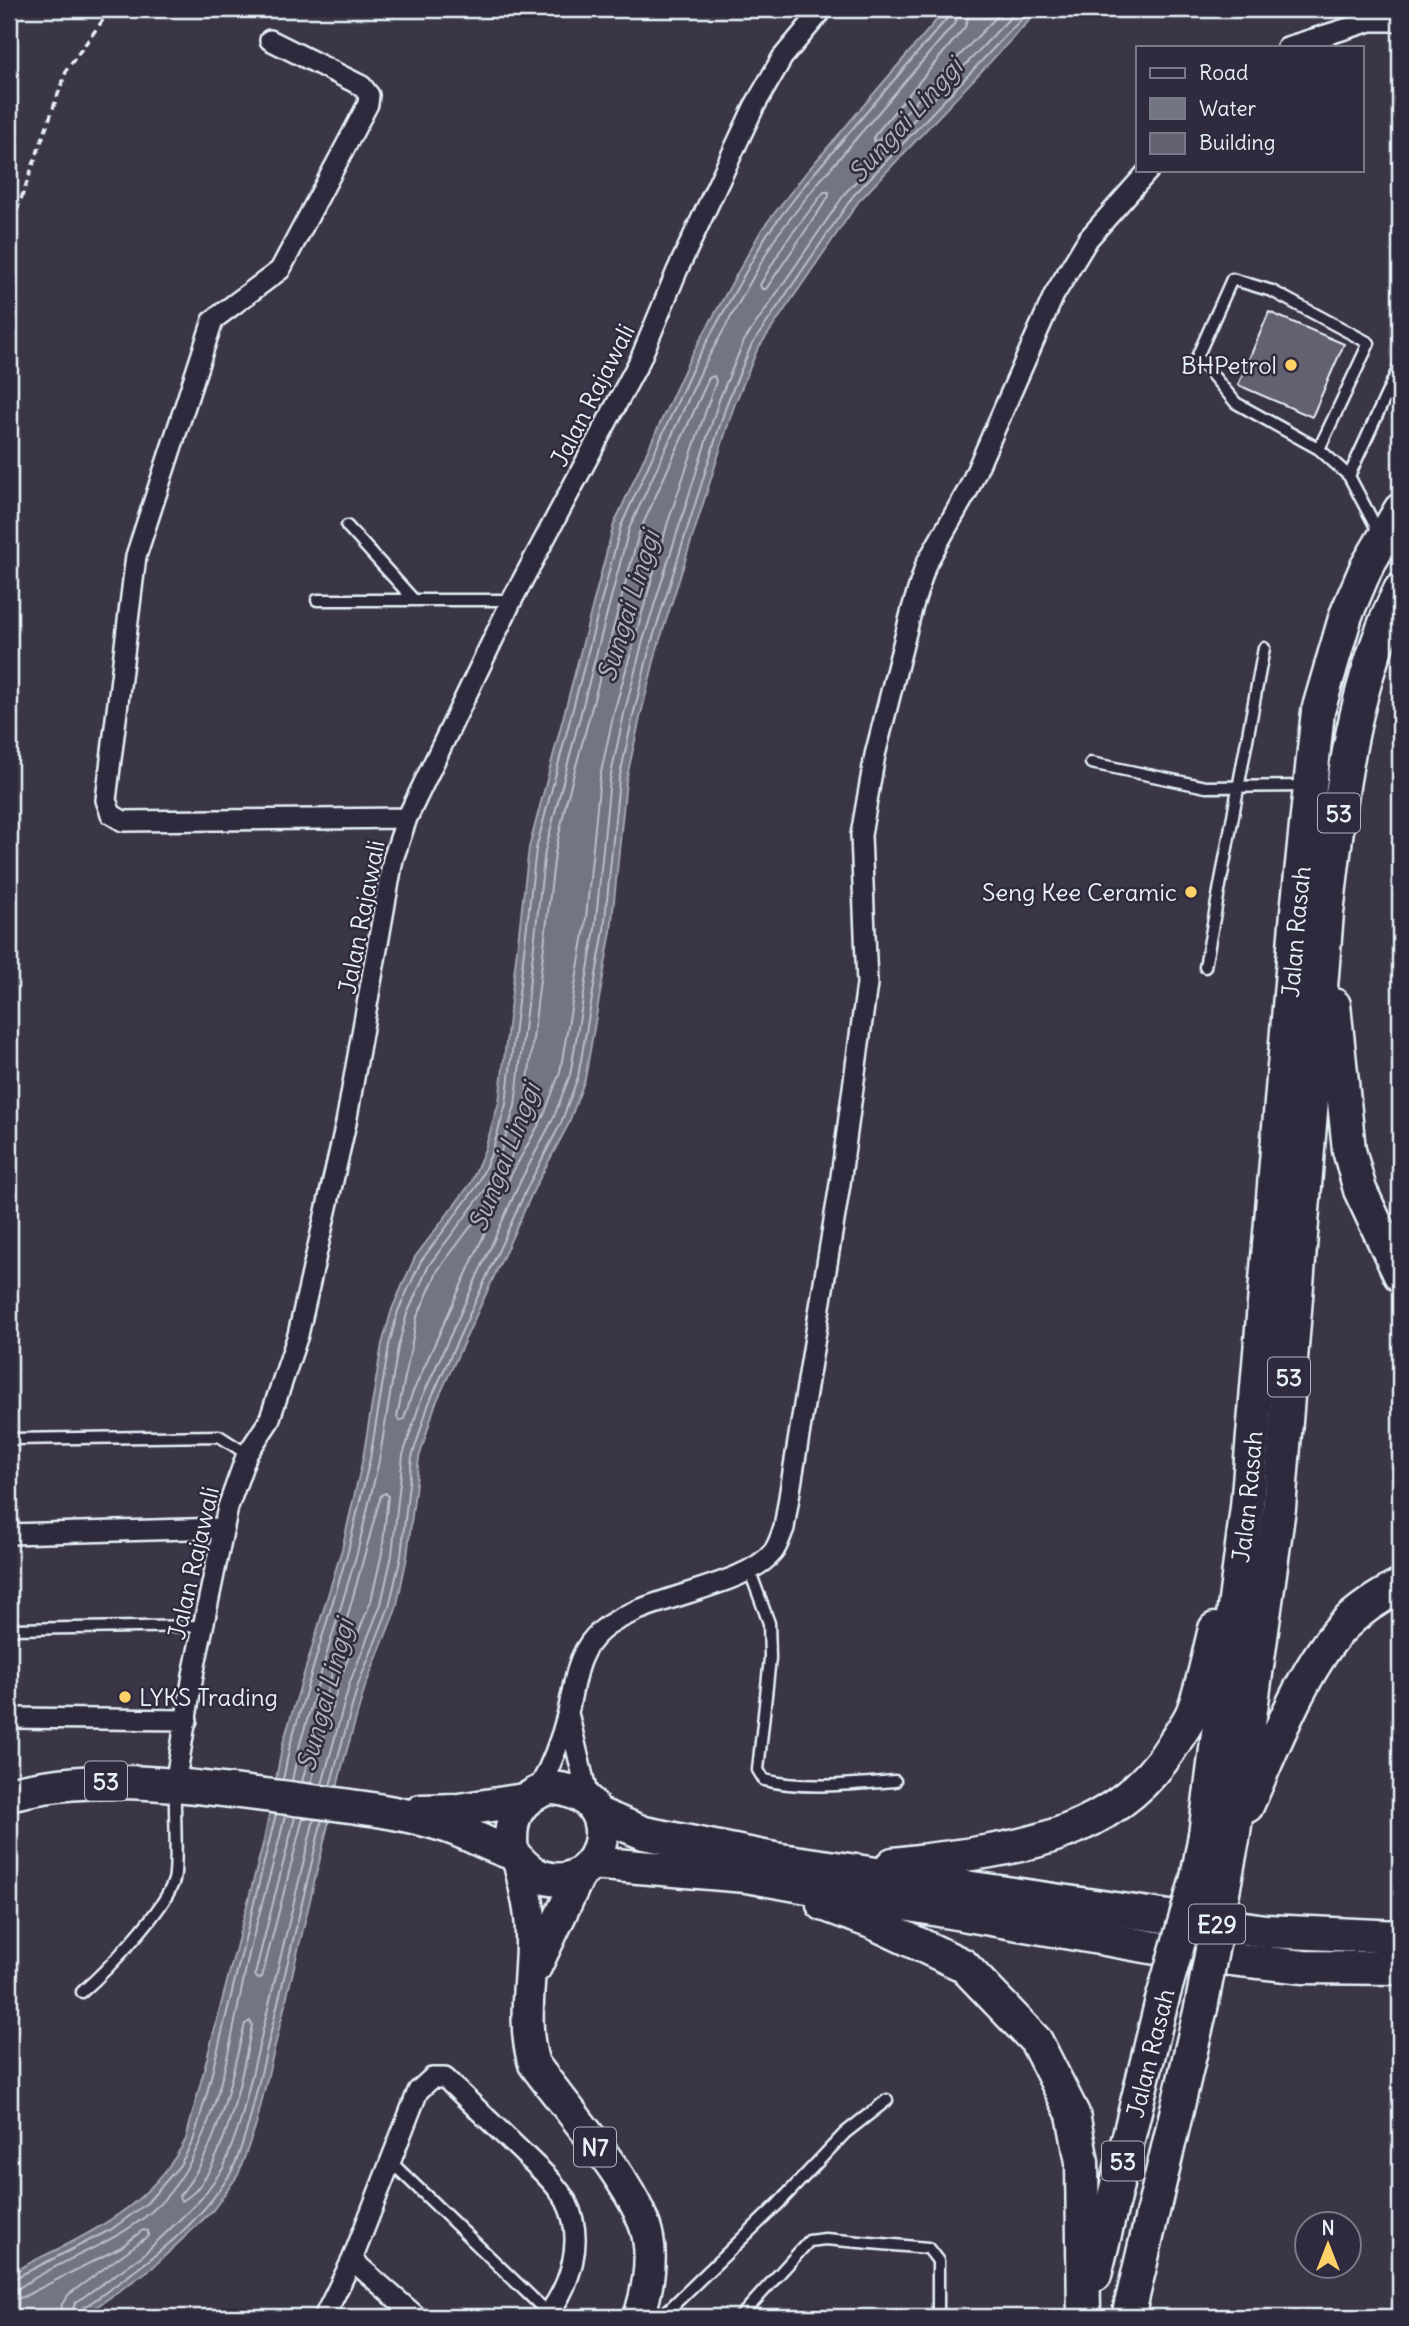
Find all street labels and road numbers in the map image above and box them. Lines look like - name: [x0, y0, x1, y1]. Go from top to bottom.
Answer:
- street label: Jalan Rajawali: [543, 319, 641, 471]
- road number: 53: [1318, 793, 1360, 832]
- street label: Jalan Rajawali: [331, 838, 391, 996]
- street label: Jalan Rasah: [1275, 864, 1317, 999]
- road number: 53: [1268, 1358, 1310, 1396]
- street label: Jalan Rasah: [1225, 1430, 1268, 1564]
- street label: Jalan Rajawali: [161, 1484, 225, 1642]
- road number: 53: [85, 1762, 127, 1800]
- road number: E29: [1189, 1904, 1245, 1943]
- street label: Jalan Rasah: [1119, 1985, 1181, 2121]
- road number: N7: [574, 2128, 616, 2166]
- road number: 53: [1102, 2142, 1144, 2180]

